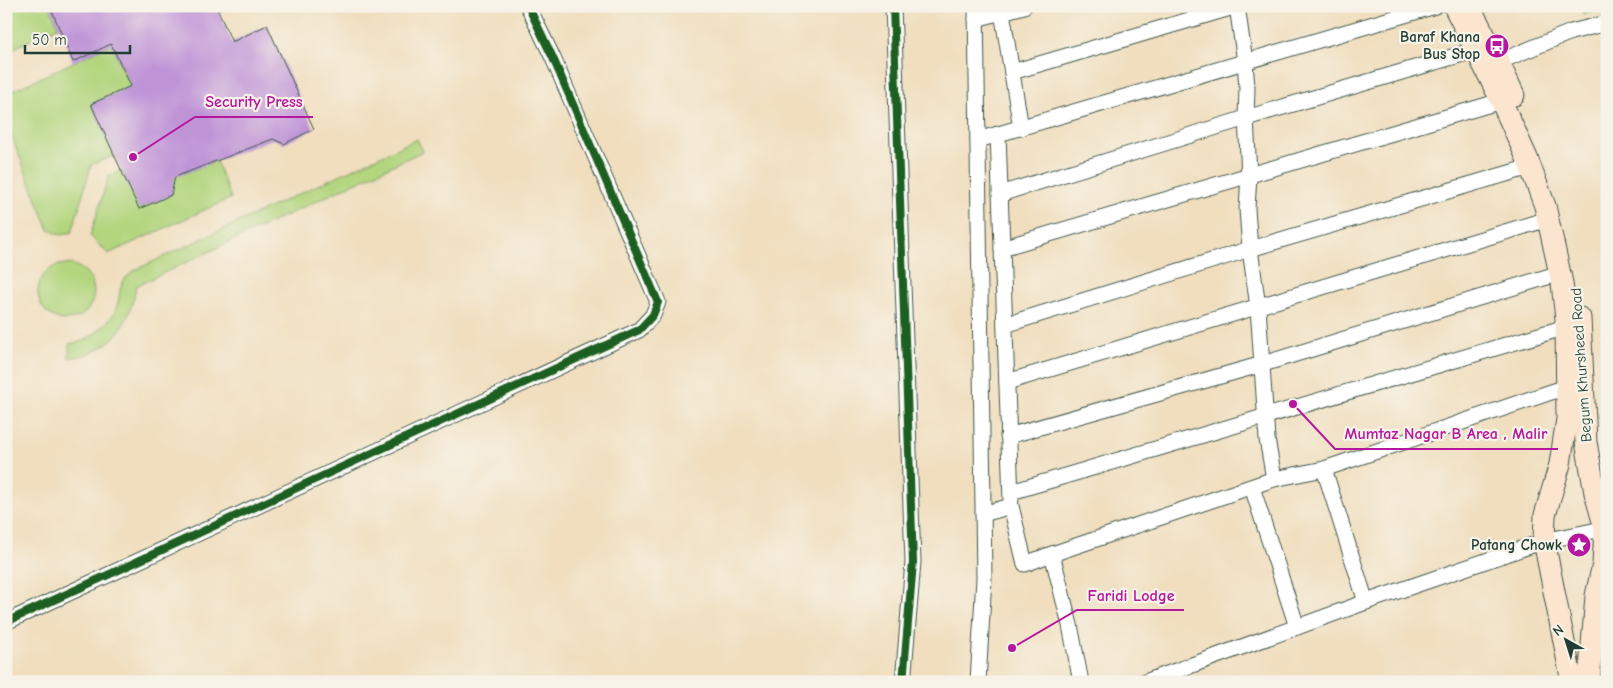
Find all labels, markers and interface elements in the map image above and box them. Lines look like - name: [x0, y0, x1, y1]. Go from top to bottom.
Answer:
- scale bar: [25, 22, 130, 54]
- place label: Baraf Khana Bus Stop: [1400, 28, 1480, 63]
- text: 50 m: [32, 31, 67, 49]
- bus stop icon: Baraf Khana Bus Stop: [1484, 33, 1510, 59]
- callout: Security Press: [195, 86, 313, 117]
- text: Security Press: [205, 93, 303, 111]
- street label: Begum Khursheed Road: [1567, 287, 1595, 443]
- callout: Mumtaz Nagar B Area , Malir: [1335, 418, 1558, 449]
- text: Mumtaz Nagar B Area , Malir: [1345, 425, 1548, 443]
- place icon: Patang Chowk: [1566, 532, 1592, 558]
- place label: Patang Chowk: [1471, 536, 1563, 554]
- callout: Faridi Lodge: [1077, 579, 1184, 610]
- text: Faridi Lodge: [1087, 587, 1175, 605]
- north arrow: [1540, 616, 1590, 666]
- text: N: [1549, 621, 1567, 640]

